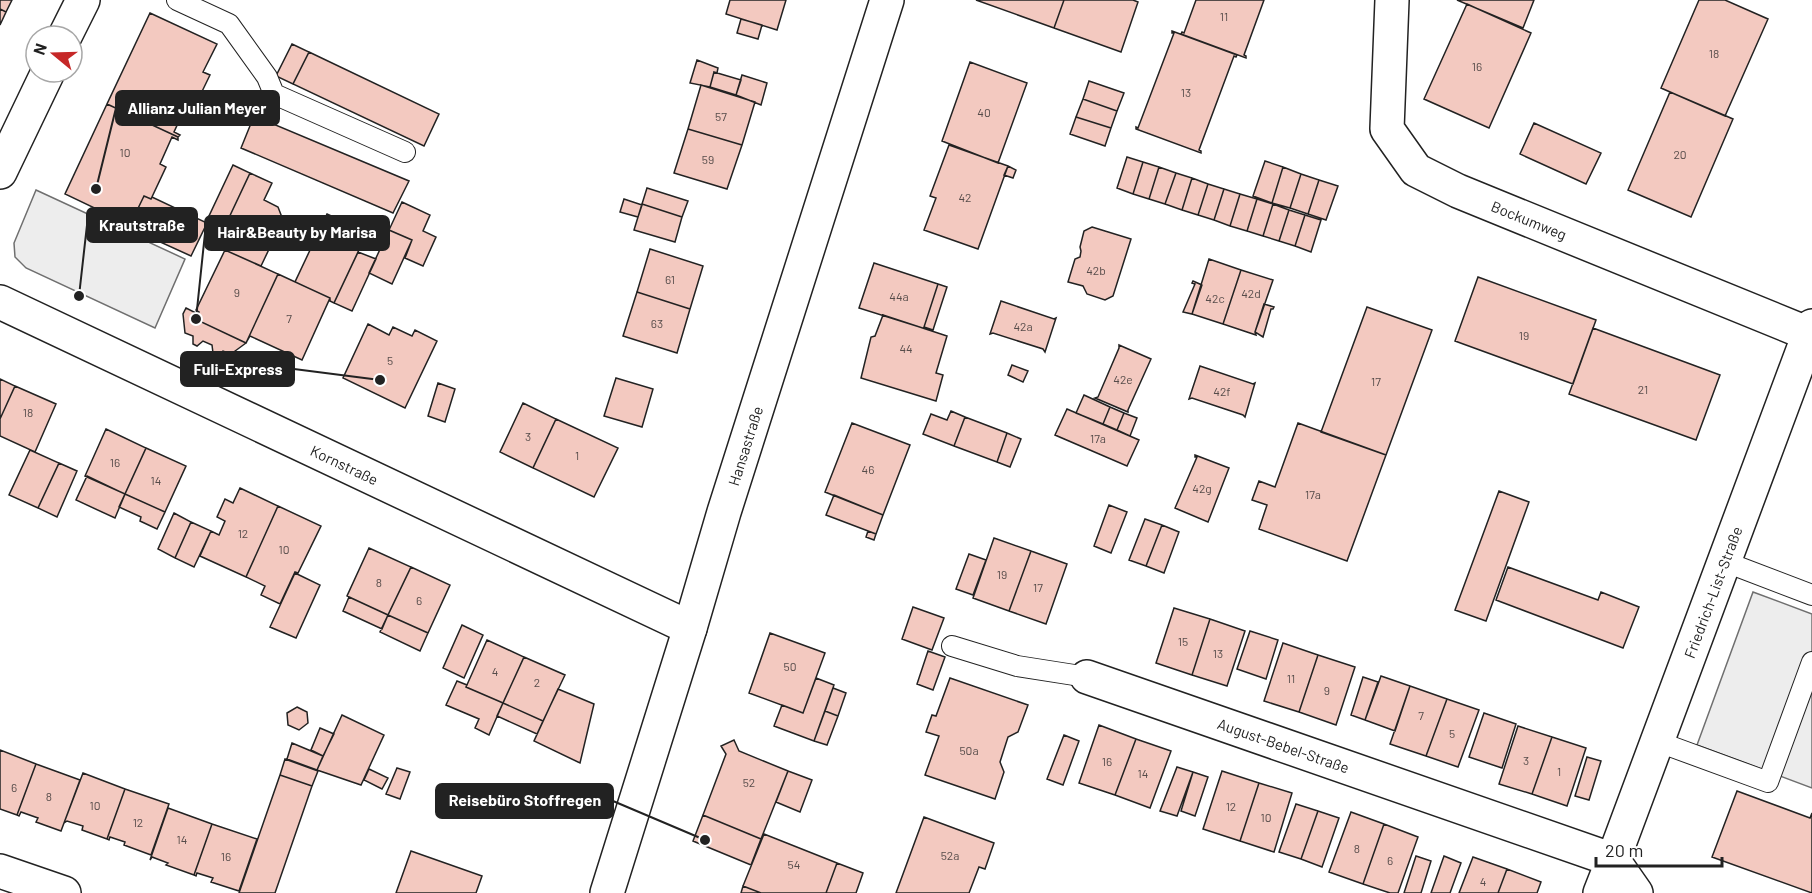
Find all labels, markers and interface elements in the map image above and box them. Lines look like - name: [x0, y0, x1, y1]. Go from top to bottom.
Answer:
- house number: 11: [1220, 9, 1228, 23]
- north arrow: [24, 24, 84, 84]
- text: N: [29, 41, 50, 57]
- house number: 18: [1709, 46, 1719, 60]
- house number: 16: [1472, 59, 1482, 73]
- house number: 13: [1181, 85, 1191, 99]
- callout: Allianz Julian Meyer: [116, 91, 279, 125]
- text: Allianz Julian Meyer: [128, 98, 266, 117]
- house number: 40: [977, 105, 991, 119]
- house number: 57: [715, 109, 727, 123]
- house number: 10: [120, 145, 130, 159]
- house number: 20: [1673, 147, 1687, 161]
- house number: 59: [702, 152, 714, 166]
- house number: 42: [958, 190, 972, 204]
- street label: Bockumweg: [1489, 197, 1569, 243]
- callout: Krautstraße: [87, 208, 197, 242]
- text: Krautstraße: [99, 215, 185, 234]
- callout: Hair&Beauty by Marisa: [205, 216, 389, 250]
- text: Hair&Beauty by Marisa: [217, 222, 377, 241]
- house number: 42b: [1086, 263, 1106, 277]
- house number: 61: [665, 272, 675, 286]
- house number: 9: [234, 285, 240, 299]
- house number: 42d: [1241, 286, 1261, 300]
- house number: 44a: [889, 289, 909, 303]
- house number: 42c: [1205, 291, 1225, 305]
- house number: 7: [286, 311, 292, 325]
- house number: 63: [651, 316, 663, 330]
- house number: 42a: [1013, 319, 1033, 333]
- house number: 19: [1519, 328, 1529, 342]
- house number: 44: [899, 341, 913, 355]
- callout: Fuli-Express: [181, 352, 294, 386]
- house number: 5: [387, 353, 393, 367]
- text: Fuli-Express: [193, 359, 283, 378]
- house number: 42e: [1113, 372, 1133, 386]
- house number: 17: [1371, 374, 1381, 388]
- house number: 21: [1638, 382, 1648, 396]
- house number: 42f: [1213, 384, 1231, 398]
- street label: Hansastraße: [724, 404, 766, 488]
- house number: 18: [23, 405, 33, 419]
- house number: 3: [525, 429, 531, 443]
- house number: 17a: [1090, 431, 1106, 445]
- street label: Kornstraße: [308, 441, 381, 488]
- house number: 1: [575, 448, 579, 462]
- house number: 16: [110, 455, 120, 469]
- house number: 46: [862, 462, 874, 476]
- house number: 14: [151, 473, 161, 487]
- house number: 42g: [1192, 481, 1212, 495]
- house number: 17a: [1305, 487, 1321, 501]
- street label: Friedrich-List-Straße: [1680, 524, 1746, 661]
- house number: 12: [238, 526, 248, 540]
- house number: 10: [279, 542, 289, 556]
- house number: 19: [997, 567, 1007, 581]
- house number: 8: [376, 575, 382, 589]
- house number: 17: [1033, 580, 1043, 594]
- house number: 6: [416, 593, 422, 607]
- house number: 15: [1178, 634, 1188, 648]
- house number: 13: [1213, 646, 1223, 660]
- house number: 50: [784, 659, 796, 673]
- house number: 4: [492, 664, 498, 678]
- house number: 11: [1287, 671, 1295, 685]
- house number: 2: [534, 675, 540, 689]
- house number: 9: [1324, 683, 1330, 697]
- house number: 7: [1418, 708, 1424, 722]
- street label: August-Bebel-Straße: [1215, 714, 1352, 777]
- house number: 5: [1449, 726, 1455, 740]
- house number: 50a: [959, 743, 979, 757]
- house number: 3: [1523, 753, 1529, 767]
- house number: 16: [1102, 754, 1112, 768]
- house number: 1: [1557, 764, 1561, 778]
- house number: 14: [1138, 766, 1148, 780]
- house number: 52: [743, 775, 755, 789]
- house number: 6: [11, 780, 17, 794]
- callout: Reisebüro Stoffregen: [436, 784, 613, 818]
- house number: 8: [46, 789, 52, 803]
- text: Reisebüro Stoffregen: [449, 790, 601, 809]
- house number: 10: [90, 798, 100, 812]
- house number: 12: [1226, 799, 1236, 813]
- house number: 10: [1261, 810, 1271, 824]
- house number: 12: [133, 815, 143, 829]
- scale bar: [1596, 830, 1722, 868]
- house number: 14: [177, 832, 187, 846]
- text: 20 m: [1605, 839, 1643, 861]
- house number: 8: [1354, 841, 1360, 855]
- house number: 52a: [941, 848, 959, 862]
- house number: 16: [221, 849, 231, 863]
- house number: 6: [1387, 853, 1393, 867]
- house number: 54: [788, 857, 800, 871]
- house number: 4: [1480, 874, 1486, 888]

